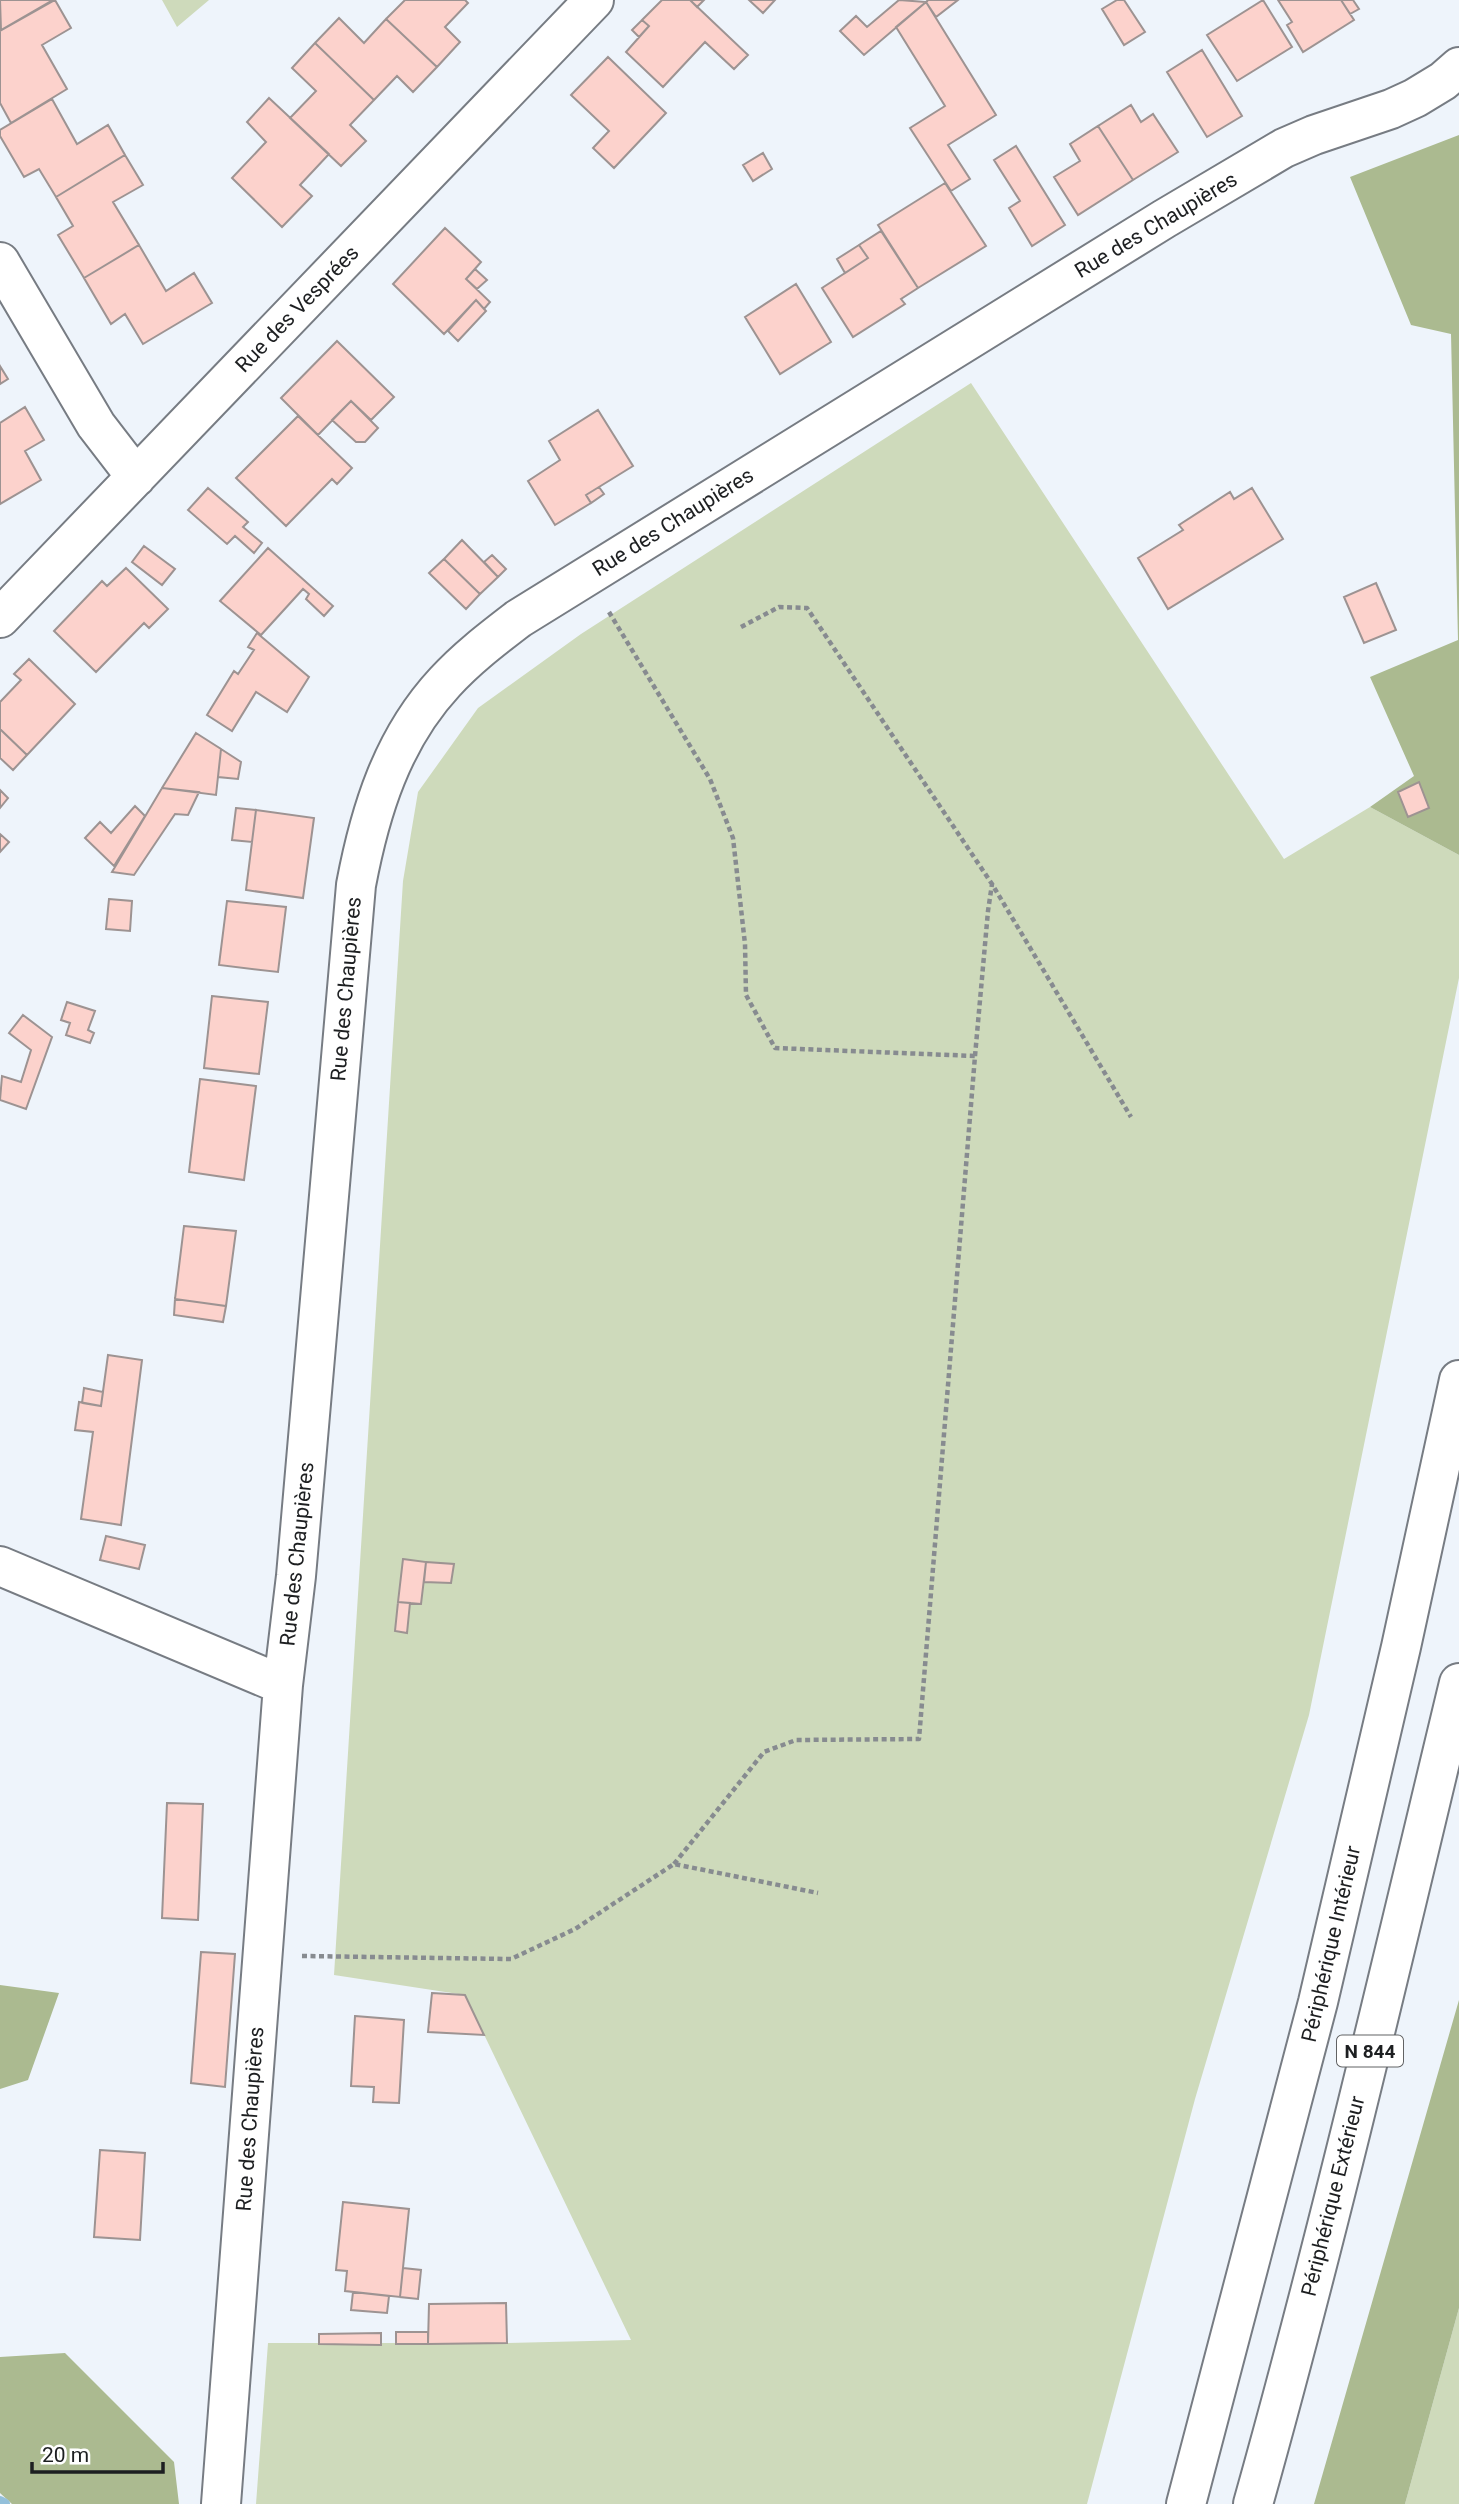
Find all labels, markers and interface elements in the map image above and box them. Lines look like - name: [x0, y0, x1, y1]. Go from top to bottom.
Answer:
- street label: Rue des Chaupières: [1071, 167, 1241, 283]
- street label: Rue des Vesprées: [230, 241, 364, 377]
- street label: Rue des Chaupières: [588, 463, 758, 581]
- street label: Rue des Chaupières: [326, 896, 366, 1082]
- street label: Rue des Chaupières: [275, 1461, 319, 1647]
- street label: Périphérique Intérieur: [1297, 1844, 1365, 2044]
- street label: Rue des Chaupières: [232, 2026, 268, 2212]
- road number: N 844: [1337, 2036, 1403, 2066]
- street label: Périphérique Extérieur: [1297, 2093, 1369, 2299]
- scale bar: [32, 2430, 163, 2474]
- text: 20 m: [42, 2443, 89, 2467]

